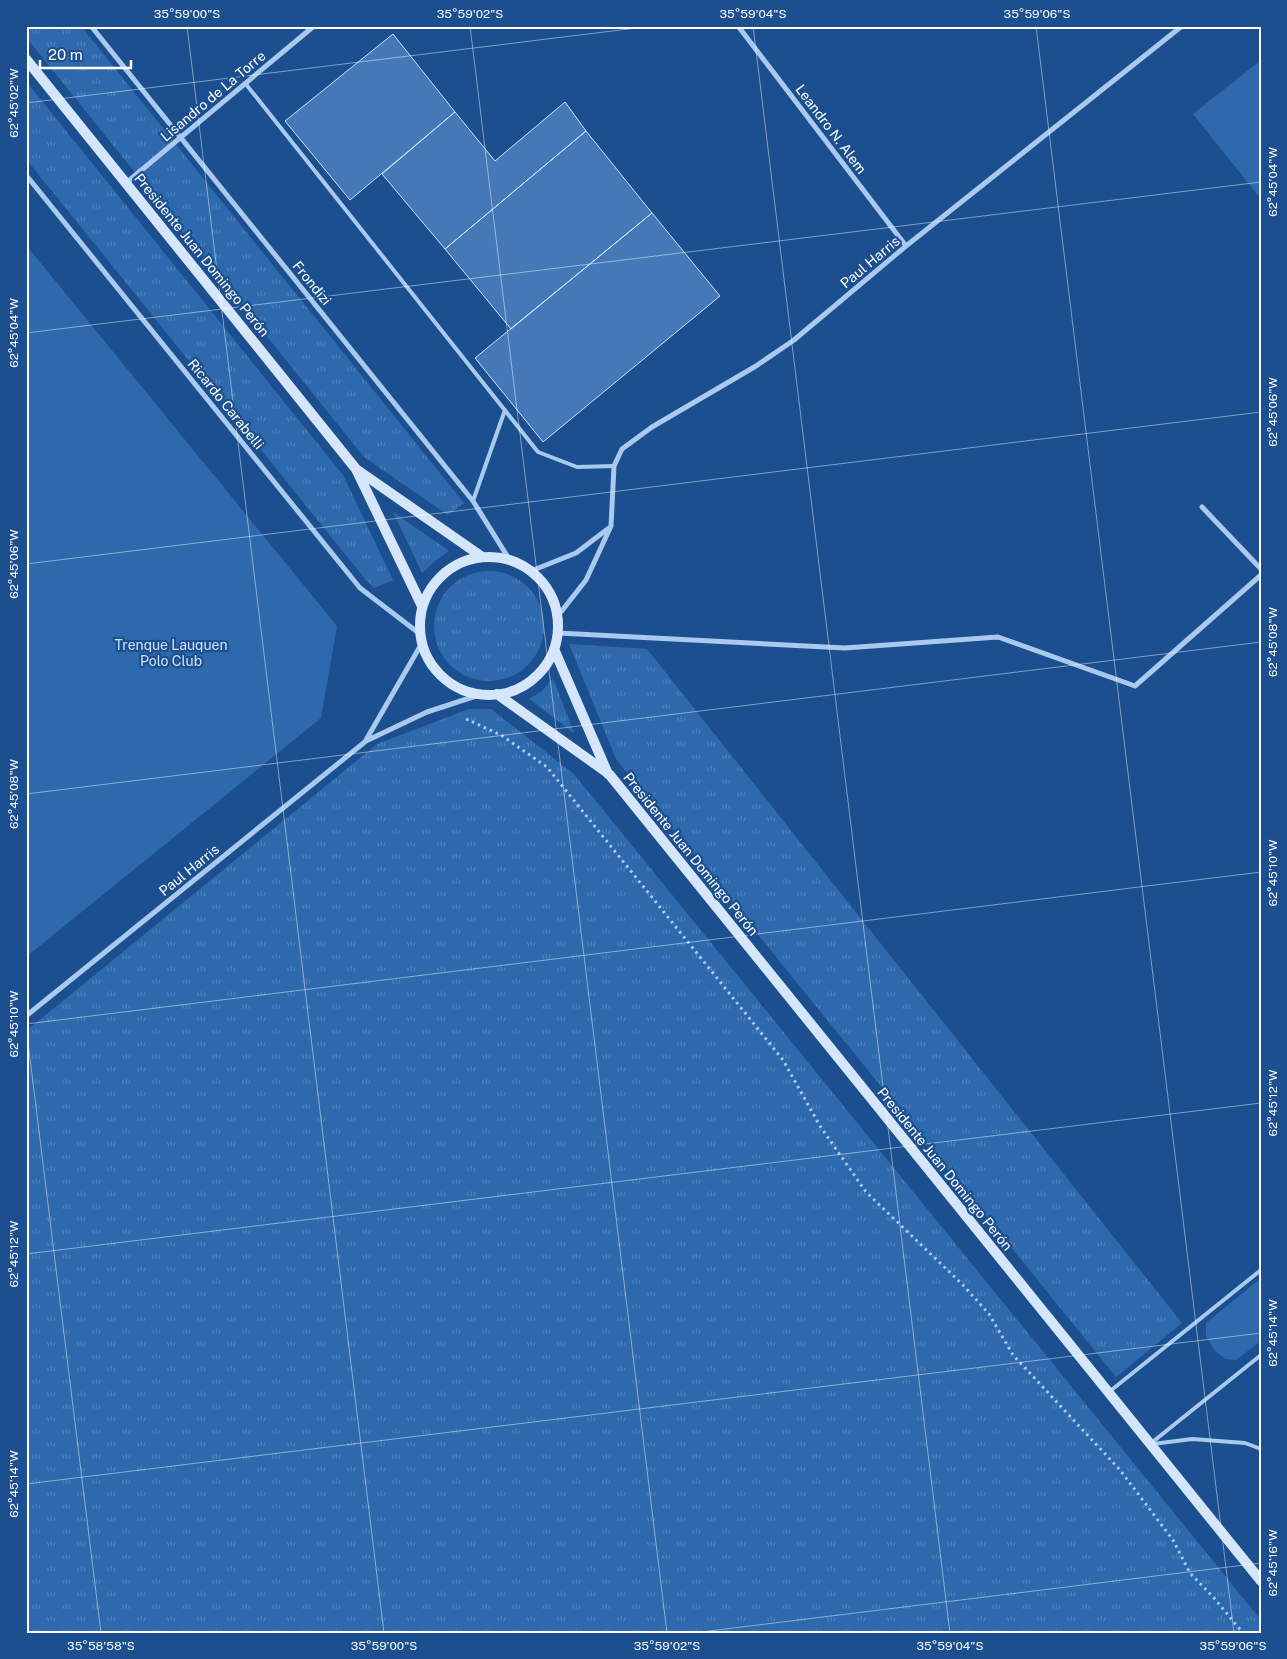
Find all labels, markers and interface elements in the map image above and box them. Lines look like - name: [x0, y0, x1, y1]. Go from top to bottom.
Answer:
- text: 35°59'00"S: [154, 7, 220, 21]
- text: 35°59'02"S: [437, 7, 503, 21]
- text: 35°59'04"S: [720, 7, 786, 21]
- text: 35°59'06"S: [1004, 7, 1070, 21]
- scale bar: [40, 38, 131, 70]
- text: 20 m: [48, 46, 83, 63]
- street label: Lisandro de La Torre: [157, 47, 269, 145]
- text: 62°45'02"W: [7, 68, 21, 138]
- street label: Leandro N. Alem: [792, 81, 870, 177]
- text: 62°45'04"W: [1266, 147, 1280, 217]
- street label: Presidente Juan Domingo Perón: [131, 170, 273, 340]
- street label: Paul Harris: [837, 233, 903, 291]
- street label: Frondizi: [289, 258, 335, 308]
- text: 62°45'04"W: [7, 298, 21, 368]
- street label: Ricardo Carabelli: [185, 356, 267, 452]
- text: 62°45'06"W: [1266, 377, 1280, 447]
- text: 62°45'06"W: [7, 529, 21, 599]
- text: 62°45'08"W: [1266, 607, 1280, 677]
- park label: Trenque Lauquen Polo Club: [114, 637, 228, 669]
- text: 62°45'08"W: [7, 759, 21, 829]
- street label: Presidente Juan Domingo Perón: [620, 769, 762, 939]
- text: 62°45'10"W: [1266, 839, 1280, 907]
- street label: Paul Harris: [156, 841, 222, 899]
- text: 62°45'10"W: [7, 990, 21, 1058]
- text: 62°45'12"W: [1266, 1069, 1280, 1136]
- street label: Presidente Juan Domingo Perón: [874, 1084, 1016, 1254]
- text: 62°45'12"W: [7, 1220, 21, 1287]
- text: 62°45'14"W: [1266, 1299, 1280, 1367]
- text: 62°45'14"W: [7, 1450, 21, 1518]
- text: 62°45'16"W: [1266, 1529, 1280, 1597]
- text: 35°58'58"S: [67, 1639, 135, 1653]
- text: 35°59'00"S: [351, 1639, 417, 1653]
- text: 35°59'02"S: [634, 1639, 700, 1653]
- text: 35°59'04"S: [917, 1639, 983, 1653]
- text: 35°59'06"S: [1200, 1639, 1266, 1653]

